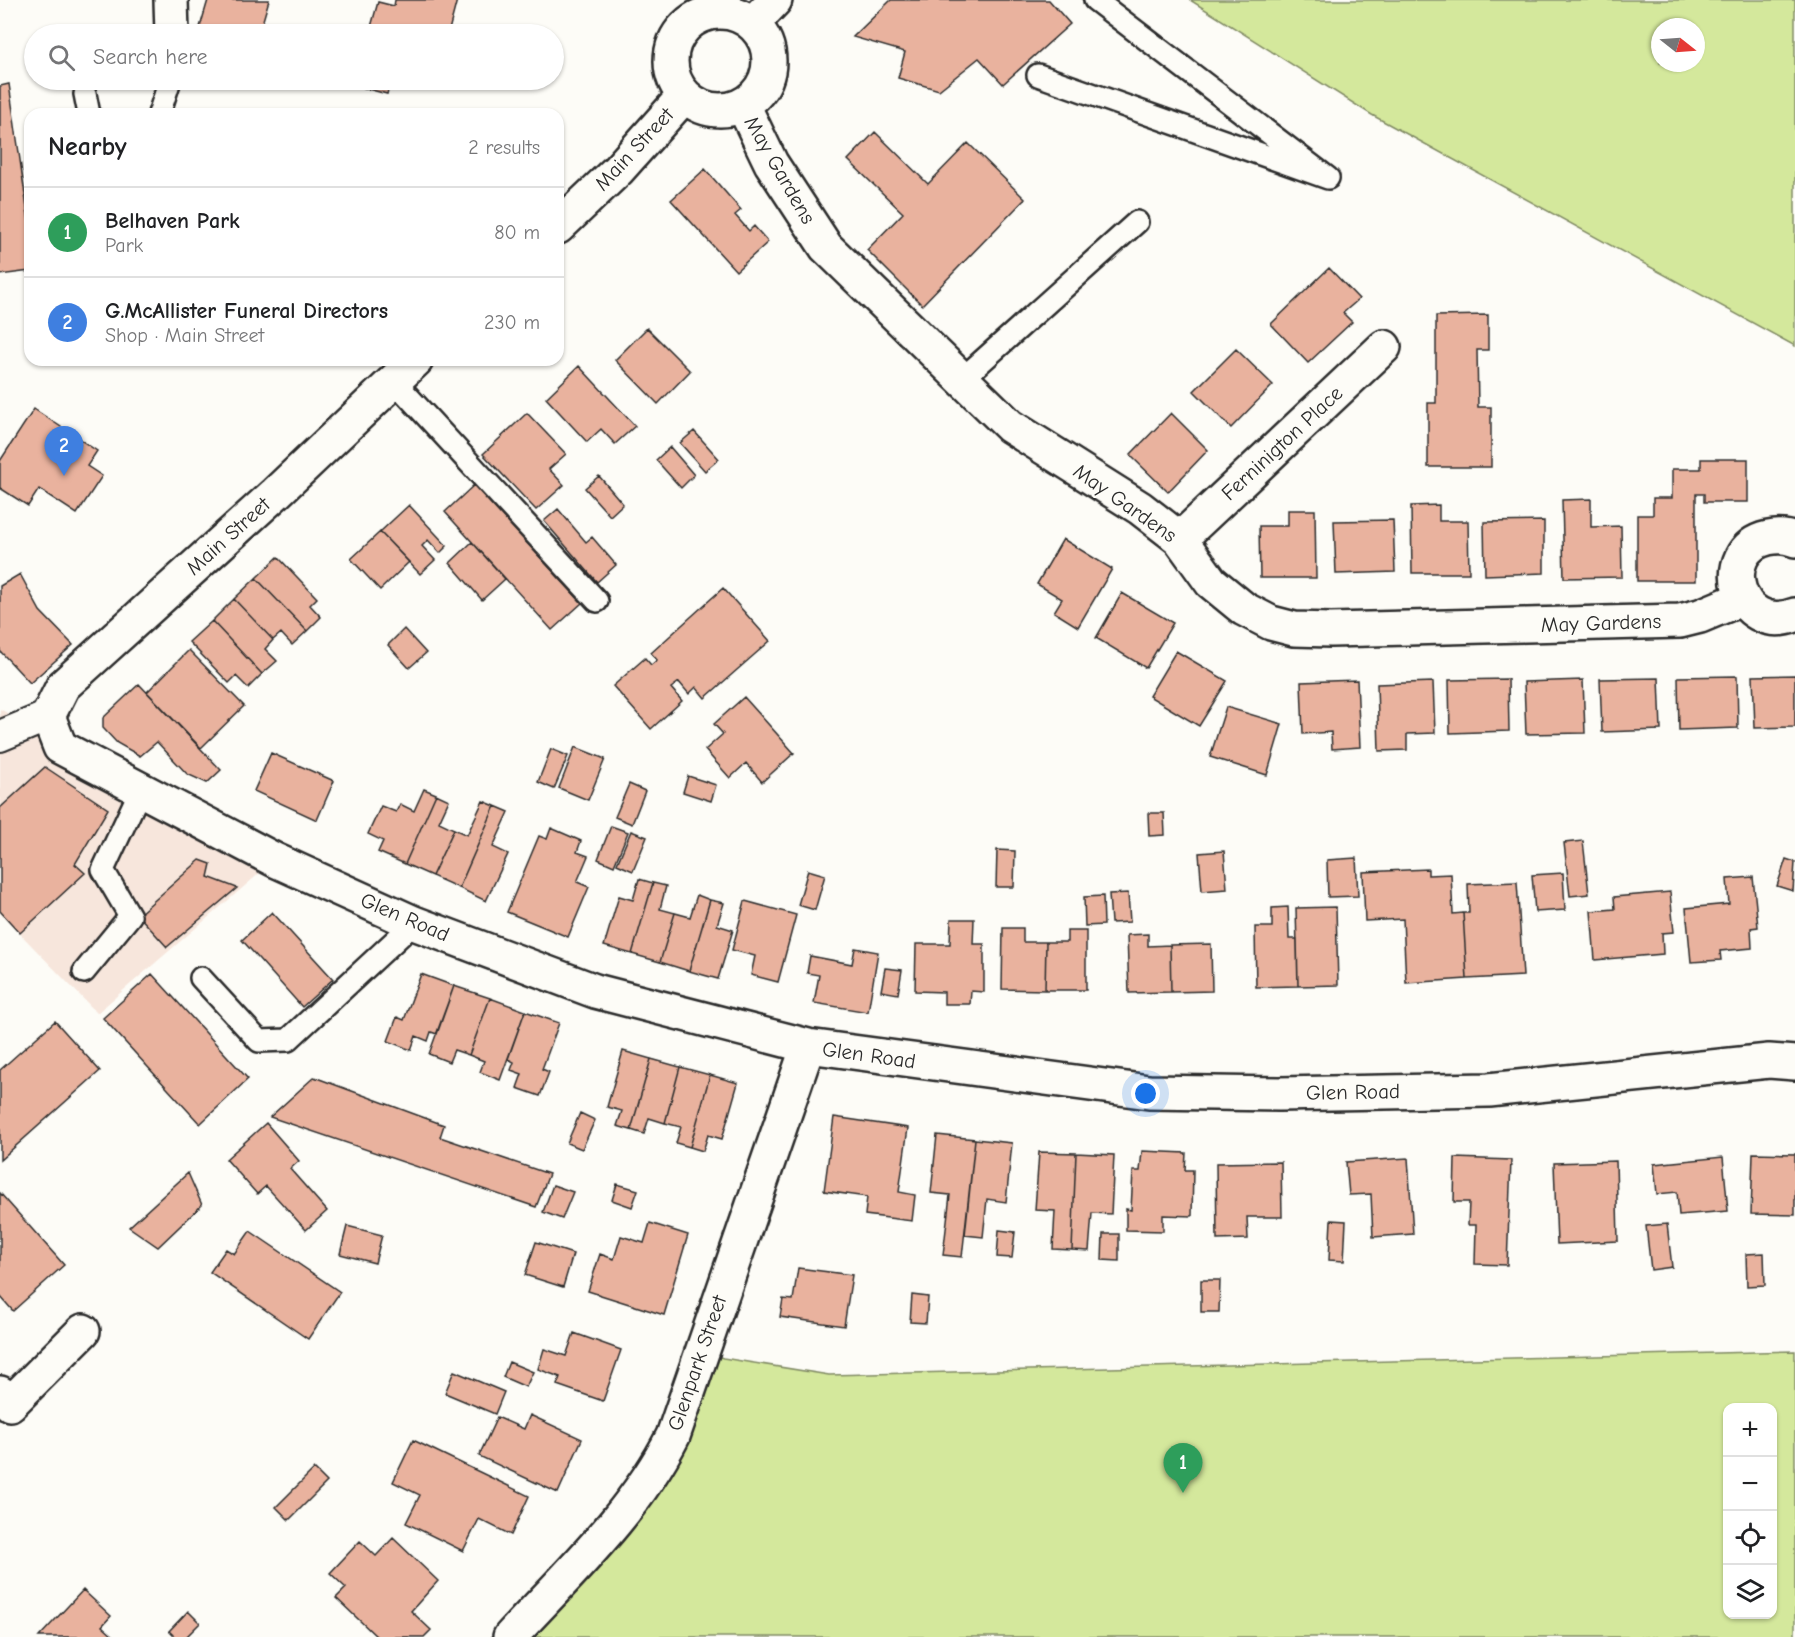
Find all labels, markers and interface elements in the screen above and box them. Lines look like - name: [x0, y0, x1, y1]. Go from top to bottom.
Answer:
- north arrow: [1651, 18, 1705, 72]
- search box: [24, 24, 564, 90]
- icon: search: [45, 41, 78, 74]
- text: Search here: [93, 44, 208, 70]
- street label: Main Street: [590, 102, 679, 195]
- street label: May Gardens: [740, 112, 820, 228]
- text: Nearby: [48, 132, 127, 162]
- text: 2 results: [468, 136, 540, 159]
- text: Belhaven Park: [105, 208, 240, 234]
- text: 1: [64, 221, 71, 244]
- text: 80 m: [494, 221, 540, 244]
- text: Park: [105, 234, 143, 257]
- text: G.McAllister Funeral Directors: [105, 298, 388, 324]
- text: 2: [63, 311, 72, 334]
- text: 230 m: [484, 311, 540, 334]
- text: Shop · Main Street: [105, 324, 264, 347]
- street label: Ferninigton Place: [1217, 381, 1347, 505]
- pin: 2: [44, 426, 84, 476]
- street label: May Gardens: [1069, 459, 1181, 547]
- street label: Main Street: [181, 491, 276, 580]
- street label: May Gardens: [1540, 609, 1662, 637]
- street label: Glen Road: [357, 888, 453, 946]
- street label: Glen Road: [821, 1037, 917, 1073]
- your location: [1131, 1079, 1160, 1108]
- street label: Glen Road: [1306, 1079, 1400, 1105]
- street label: Glenpark Street: [663, 1291, 732, 1434]
- map controls: [1723, 1403, 1777, 1619]
- button: +: [1723, 1403, 1777, 1457]
- pin: 1: [1164, 1444, 1202, 1493]
- button: −: [1723, 1457, 1777, 1511]
- button: locate: [1723, 1511, 1777, 1565]
- button: layers: [1723, 1565, 1777, 1619]

